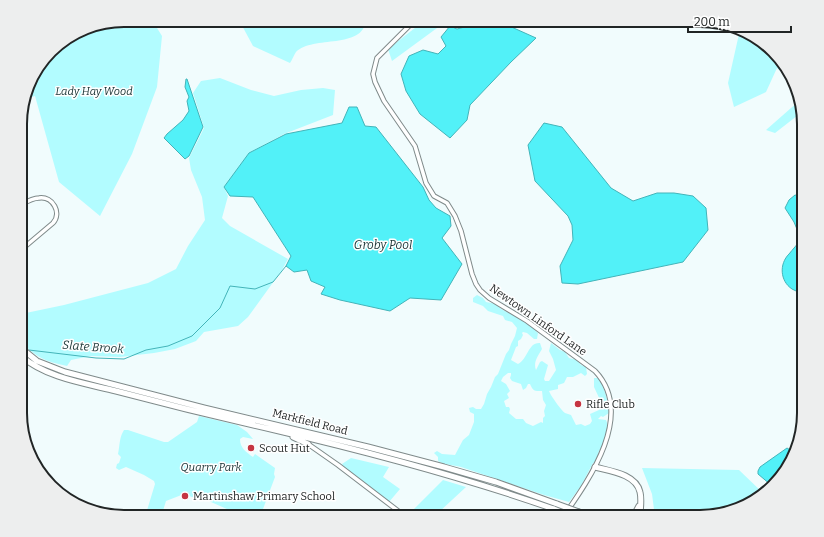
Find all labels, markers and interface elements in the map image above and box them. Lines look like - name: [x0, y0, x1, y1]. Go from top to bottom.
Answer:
- scale bar: [688, 8, 791, 34]
- text: 200 m: [694, 15, 730, 29]
- park label: Lady Hay Wood: [55, 85, 133, 98]
- water label: Groby Pool: [354, 238, 412, 252]
- street label: Newtown Linford Lane: [487, 282, 589, 358]
- water label: Slate Brook: [62, 338, 125, 356]
- place label: Rifle Club: [586, 398, 635, 411]
- marker: Rifle Club: [573, 399, 583, 409]
- street label: Markfield Road: [271, 406, 350, 438]
- place label: Scout Hut: [259, 442, 310, 455]
- marker: Scout Hut: [246, 443, 256, 453]
- park label: Quarry Park: [181, 461, 242, 474]
- place label: Martinshaw Primary School: [193, 490, 335, 503]
- marker: Martinshaw Primary School: [180, 491, 190, 501]

